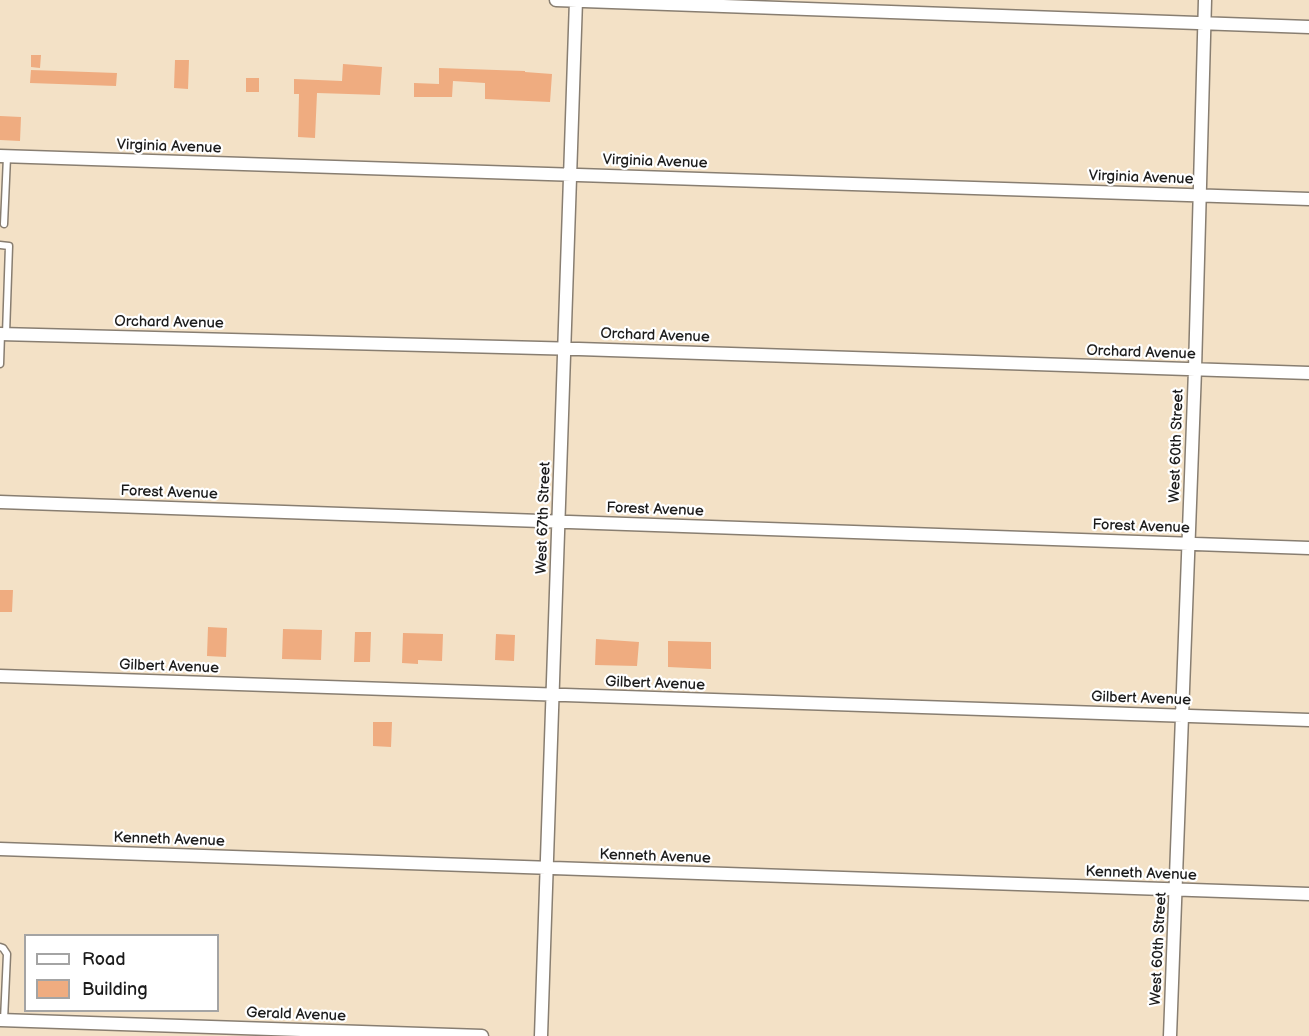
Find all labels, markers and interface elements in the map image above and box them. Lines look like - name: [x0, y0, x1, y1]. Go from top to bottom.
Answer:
- street label: Virginia Avenue: [116, 136, 222, 158]
- street label: Virginia Avenue: [602, 151, 708, 173]
- street label: Virginia Avenue: [1088, 167, 1194, 189]
- street label: Orchard Avenue: [114, 313, 224, 333]
- street label: Orchard Avenue: [600, 325, 710, 347]
- street label: Orchard Avenue: [1086, 342, 1196, 364]
- street label: West 60th Street: [1166, 389, 1188, 503]
- street label: West 67th Street: [533, 461, 555, 575]
- street label: Forest Avenue: [120, 482, 218, 504]
- street label: Forest Avenue: [606, 499, 704, 521]
- street label: Forest Avenue: [1092, 516, 1190, 538]
- street label: Gilbert Avenue: [119, 656, 219, 678]
- street label: Gilbert Avenue: [605, 673, 705, 695]
- street label: Gilbert Avenue: [1091, 688, 1191, 710]
- street label: Kenneth Avenue: [113, 829, 225, 851]
- street label: Kenneth Avenue: [599, 846, 711, 868]
- street label: Kenneth Avenue: [1085, 863, 1197, 885]
- street label: West 60th Street: [1147, 892, 1171, 1006]
- legend: [24, 934, 219, 1012]
- text: Road: [82, 949, 126, 970]
- text: Building: [82, 979, 148, 1000]
- street label: Gerald Avenue: [246, 1004, 346, 1026]

